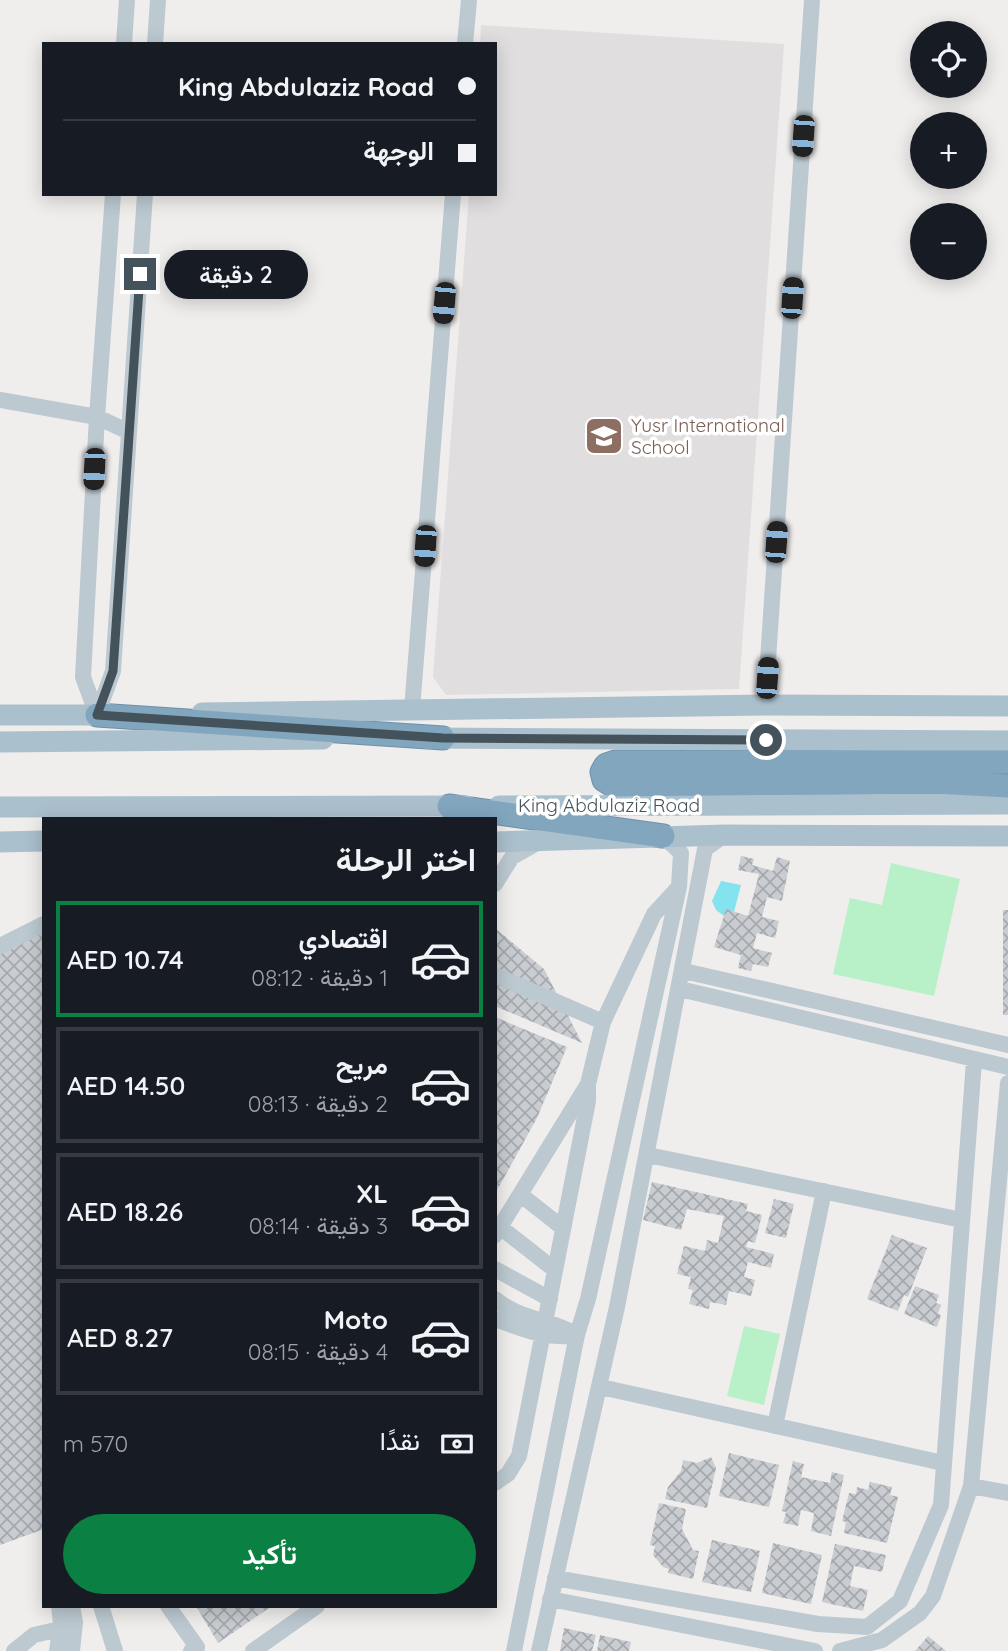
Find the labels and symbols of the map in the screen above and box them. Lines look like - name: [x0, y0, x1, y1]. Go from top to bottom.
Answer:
- car: [792, 114, 815, 158]
- callout: 2 دقيقة: [164, 250, 308, 298]
- route end: [124, 258, 156, 290]
- car: [781, 276, 804, 320]
- car: [432, 281, 457, 325]
- place label: Yusr International School: [631, 413, 785, 459]
- school or university icon: Yusr International School: [583, 415, 625, 457]
- car: [83, 447, 106, 491]
- car: [765, 520, 788, 564]
- car: [414, 524, 437, 568]
- car: [756, 656, 779, 700]
- route start: [750, 724, 782, 756]
- street label: King Abdulaziz Road: [518, 793, 700, 817]

